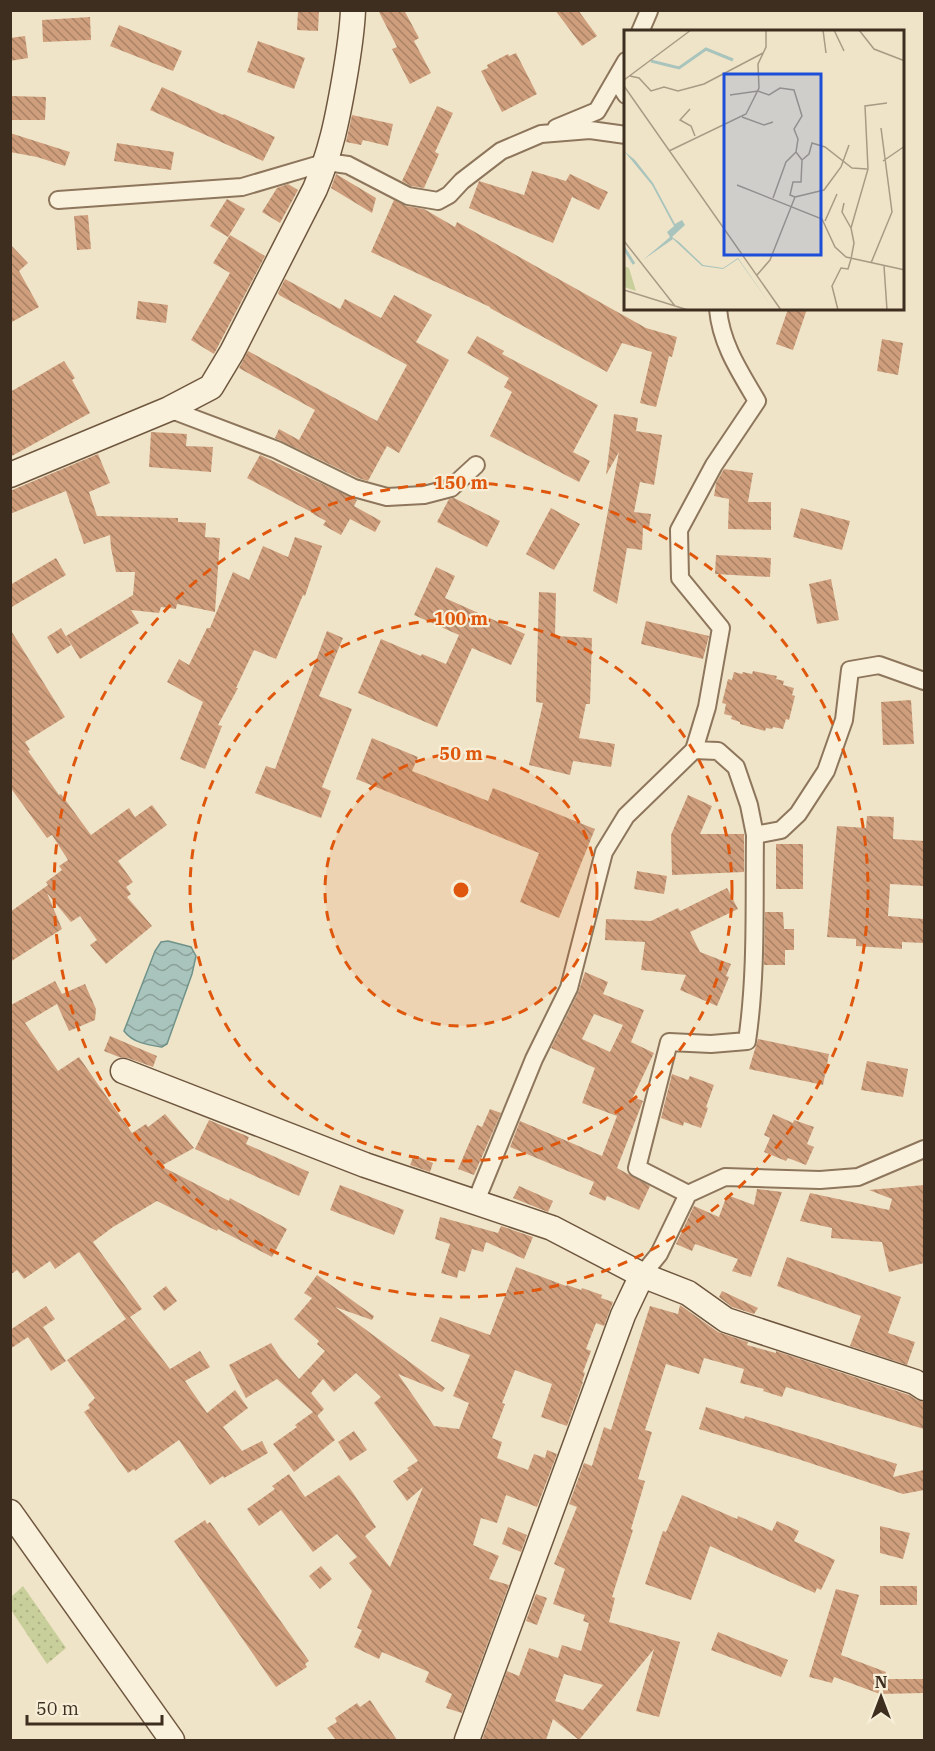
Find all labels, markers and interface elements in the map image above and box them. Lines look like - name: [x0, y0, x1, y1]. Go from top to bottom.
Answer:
- inset map: [624, 30, 905, 310]
- text: 150 m: [434, 471, 489, 494]
- text: 100 m: [434, 607, 489, 630]
- text: 50 m: [439, 742, 483, 765]
- centre of rings: [451, 880, 471, 900]
- north arrow: [851, 1667, 911, 1727]
- text: N: [875, 1672, 887, 1692]
- scale bar: [27, 1688, 162, 1726]
- text: 50 m: [36, 1697, 79, 1720]

